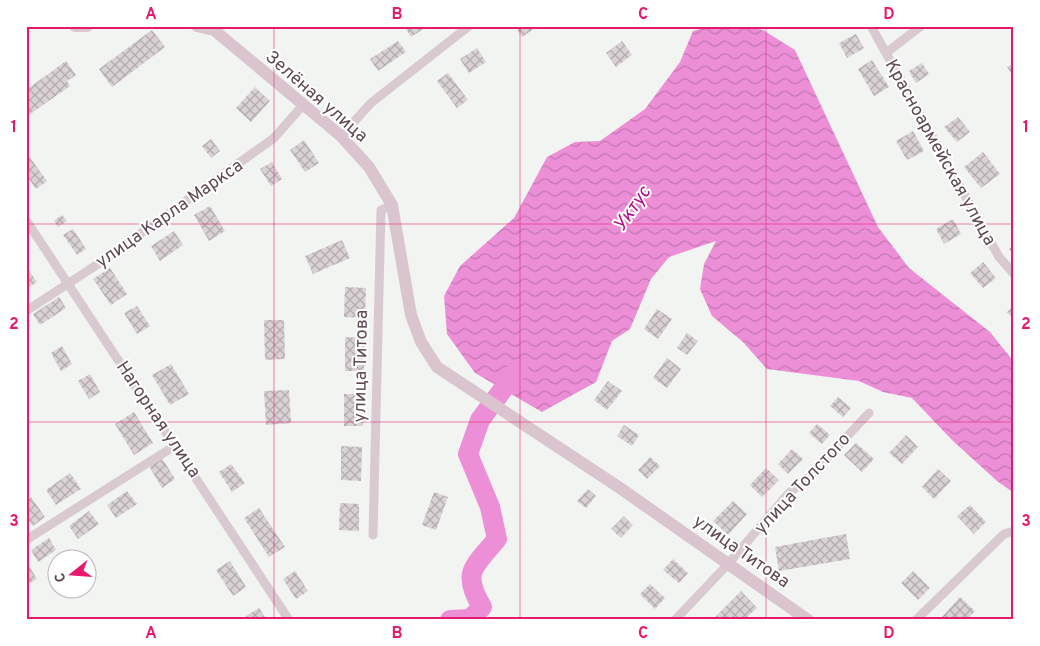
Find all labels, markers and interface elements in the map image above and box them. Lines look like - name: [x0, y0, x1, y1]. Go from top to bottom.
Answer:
- text: A: [145, 5, 157, 25]
- text: B: [391, 5, 403, 25]
- text: C: [638, 5, 648, 25]
- text: D: [883, 5, 895, 25]
- street label: Зелёная улица: [260, 46, 372, 148]
- street label: Красноармейская улица: [879, 56, 1000, 250]
- text: 1: [11, 118, 17, 138]
- text: 1: [1023, 118, 1029, 138]
- street label: улица Карла Маркса: [92, 155, 248, 274]
- water label: Уктус: [609, 181, 657, 236]
- street label: улица Титова: [349, 309, 374, 423]
- text: 2: [9, 315, 19, 335]
- text: 2: [1021, 315, 1031, 335]
- street label: Нагорная улица: [110, 357, 205, 483]
- street label: улица Толстого: [750, 428, 856, 540]
- street label: улица Титова: [688, 510, 794, 594]
- text: 3: [9, 512, 19, 532]
- text: 3: [1021, 512, 1031, 532]
- north arrow: [48, 548, 98, 598]
- text: С: [52, 571, 70, 584]
- text: A: [145, 624, 157, 644]
- text: B: [391, 624, 403, 644]
- text: C: [638, 624, 648, 644]
- text: D: [883, 624, 895, 644]

